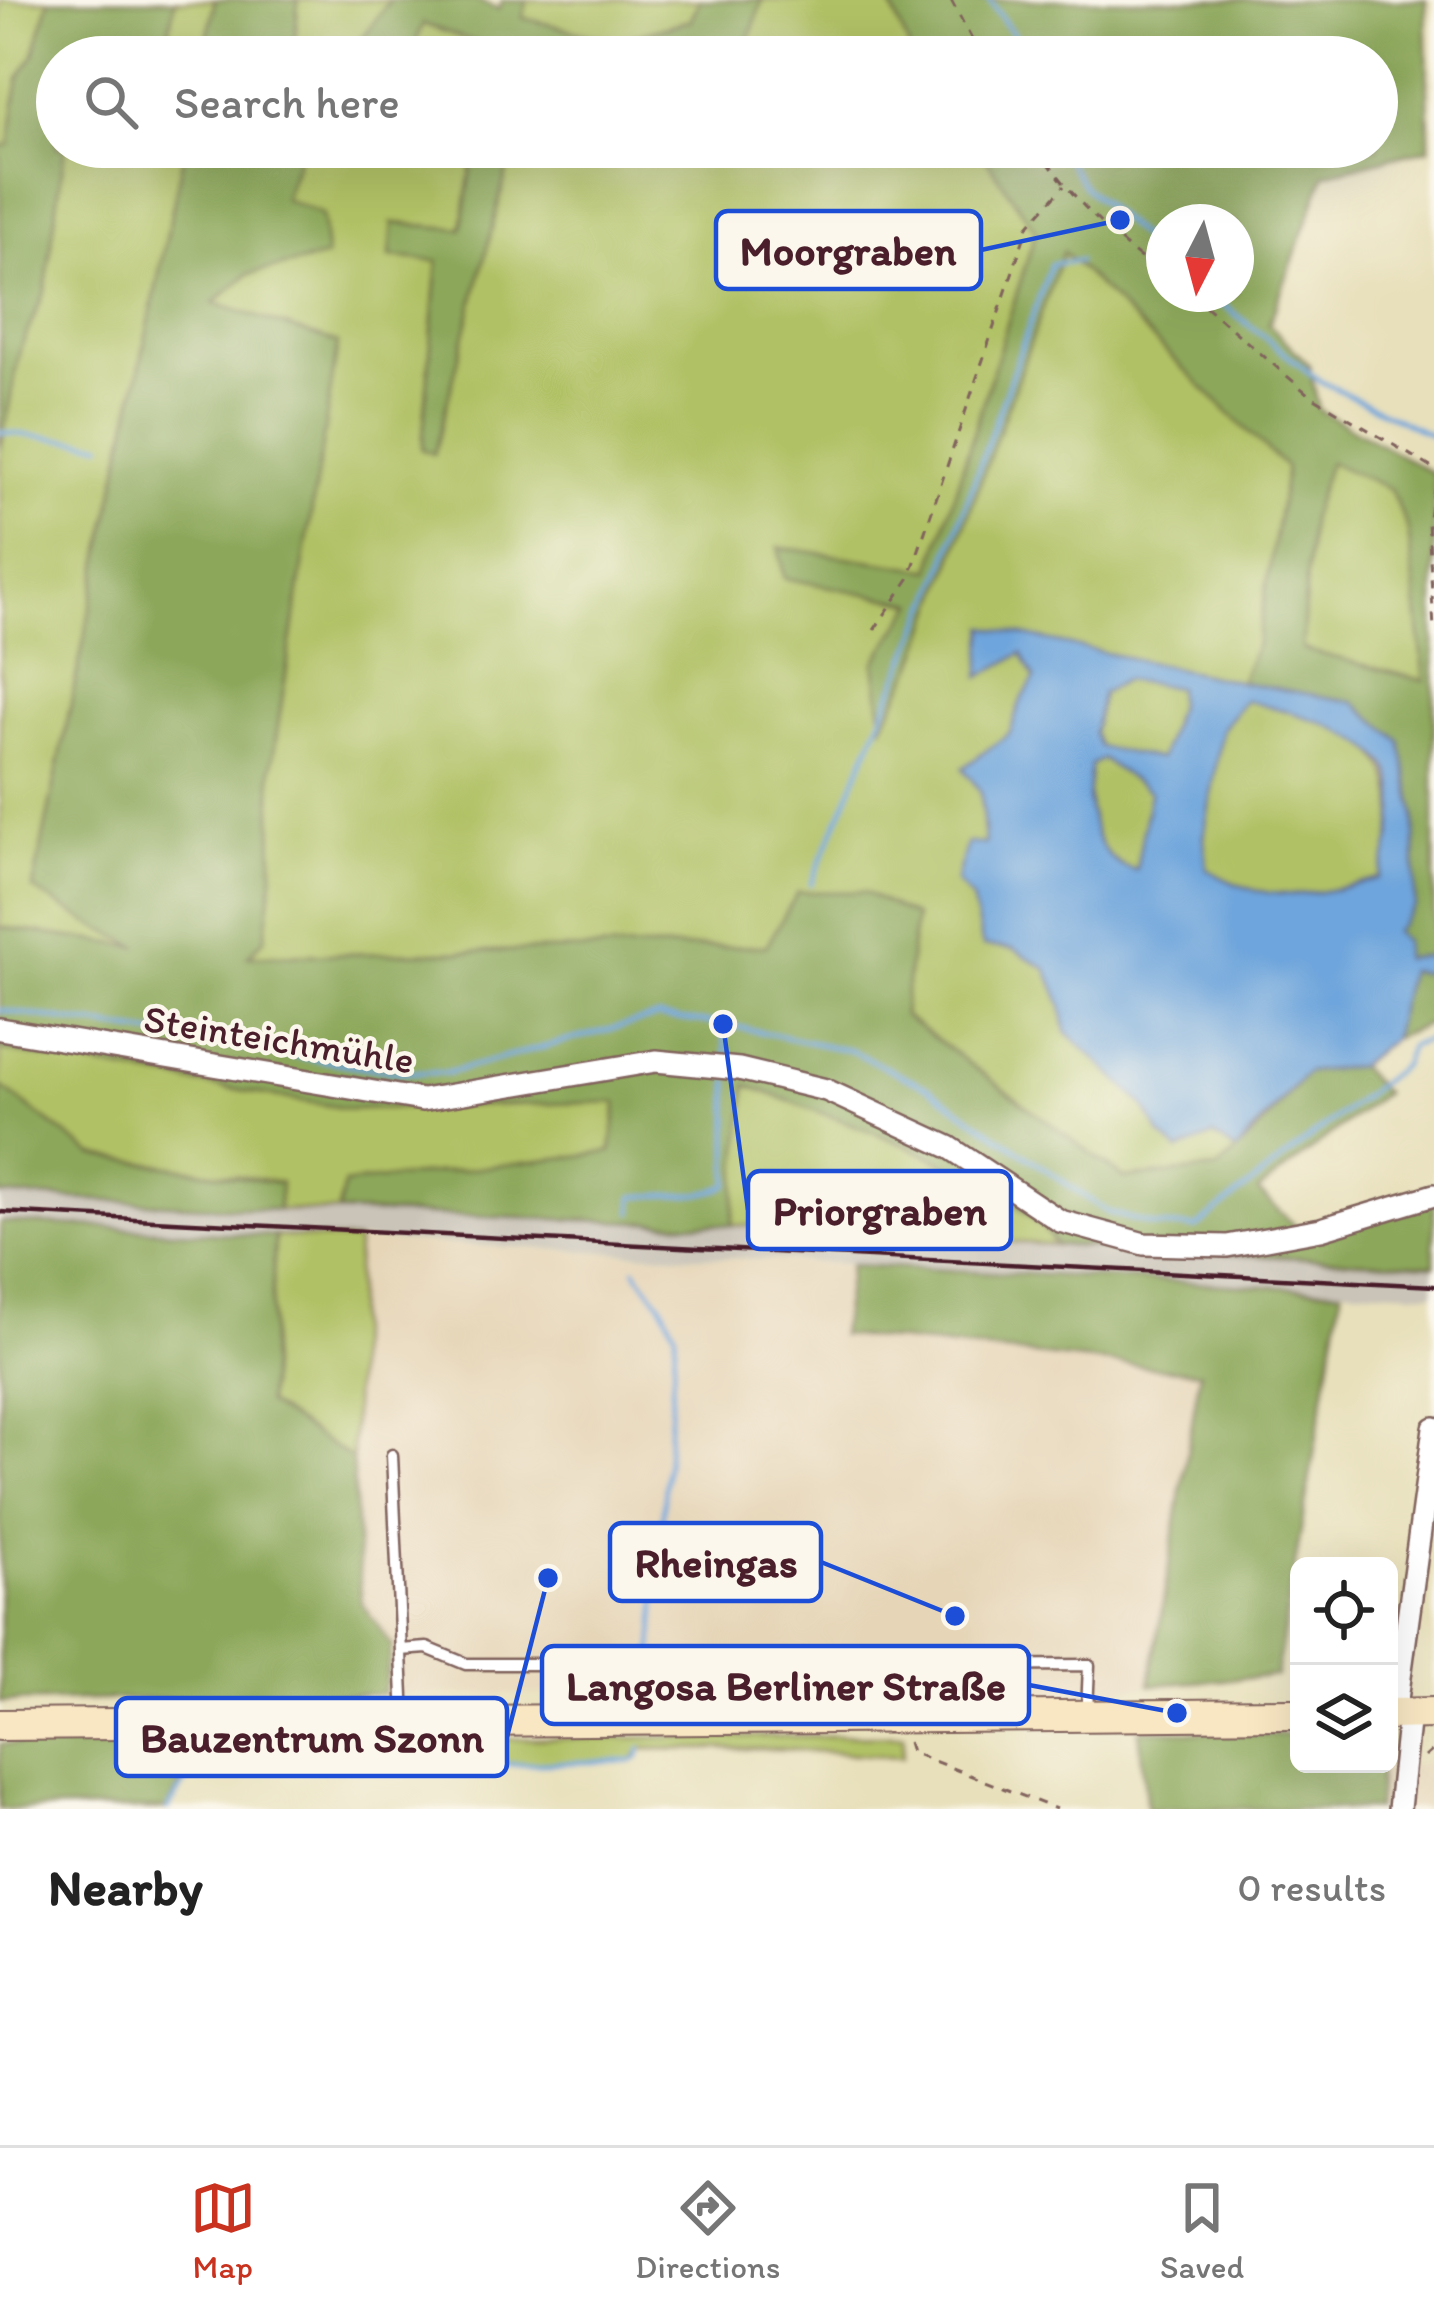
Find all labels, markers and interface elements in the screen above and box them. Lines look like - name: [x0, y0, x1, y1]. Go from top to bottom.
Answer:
- search box: [36, 36, 1398, 168]
- icon: search: [78, 69, 144, 135]
- text: Search here: [174, 75, 400, 129]
- north arrow: [1146, 204, 1254, 312]
- callout: Moorgraben: [716, 211, 981, 289]
- text: Moorgraben: [740, 225, 957, 276]
- street label: Steinteichmühle: [141, 994, 417, 1084]
- callout: Priorgraben: [748, 1171, 1011, 1249]
- text: Priorgraben: [773, 1185, 987, 1236]
- callout: Rheingas: [610, 1523, 821, 1601]
- text: Rheingas: [634, 1537, 798, 1588]
- map controls: [1290, 1557, 1398, 1773]
- button: locate: [1290, 1557, 1398, 1665]
- callout: Langosa Berliner Straße: [542, 1646, 1029, 1724]
- text: Langosa Berliner Straße: [566, 1660, 1006, 1711]
- button: layers: [1290, 1665, 1398, 1773]
- callout: Bauzentrum Szonn: [116, 1698, 507, 1776]
- text: Bauzentrum Szonn: [140, 1712, 484, 1763]
- text: Nearby: [48, 1857, 203, 1918]
- text: 0 results: [1237, 1864, 1386, 1911]
- tab: Map: [190, 2175, 256, 2286]
- tab: Directions: [635, 2175, 780, 2286]
- tab: Saved: [1160, 2175, 1244, 2286]

